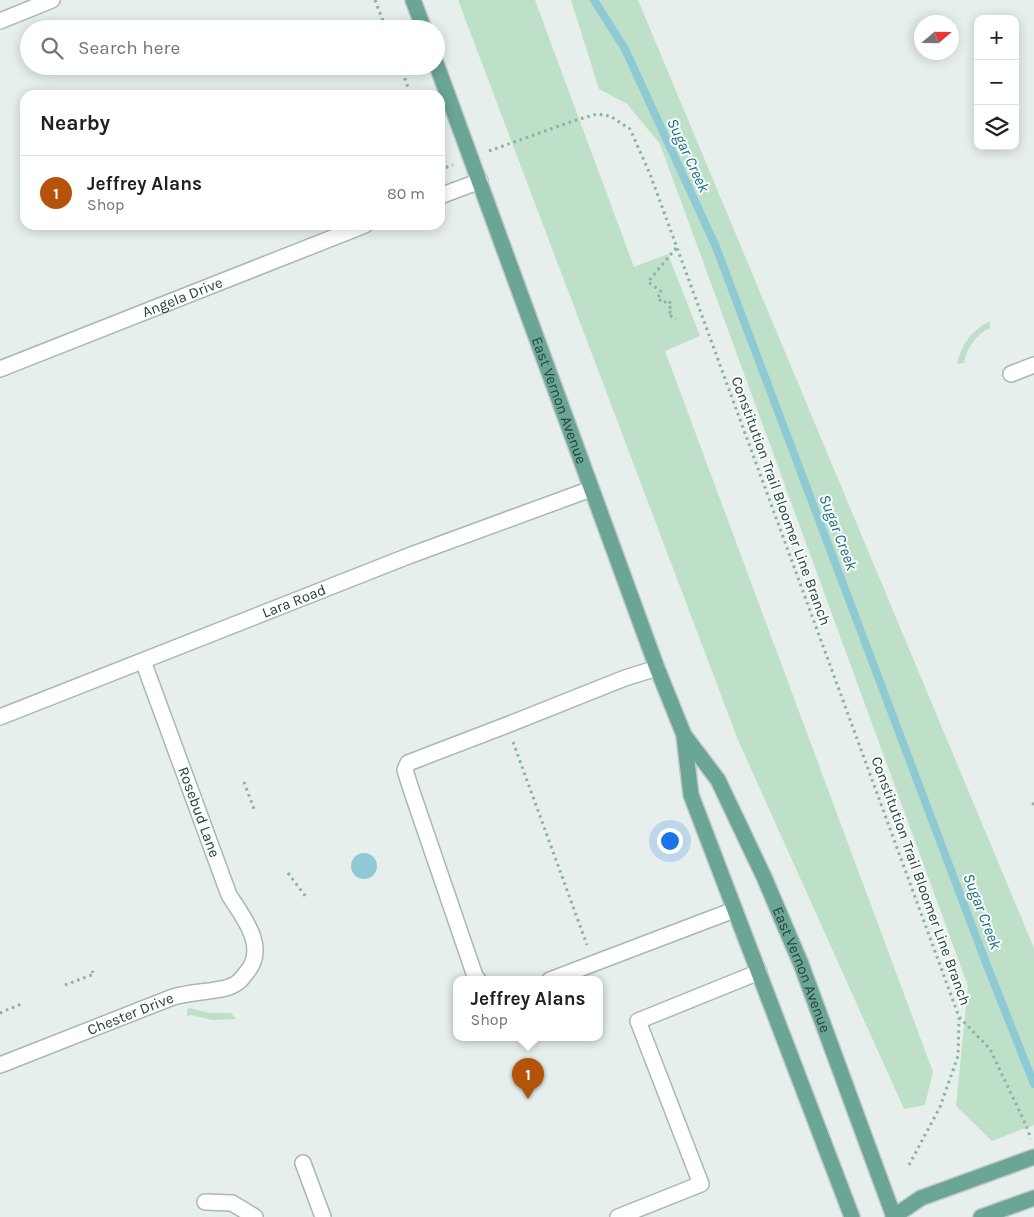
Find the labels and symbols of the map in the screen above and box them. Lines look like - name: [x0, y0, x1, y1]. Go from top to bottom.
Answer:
- north arrow: [914, 15, 959, 60]
- water label: Sugar Creek: [663, 115, 714, 196]
- street label: Angela Drive: [140, 273, 225, 321]
- street label: East Vernon Avenue: [528, 334, 591, 466]
- street label: Constitution Trail Bloomer Line Branch: [727, 374, 835, 628]
- water label: Sugar Creek: [815, 492, 862, 574]
- street label: Lara Road: [259, 580, 328, 622]
- street label: Constitution Trail Bloomer Line Branch: [867, 754, 975, 1008]
- street label: Rosebud Lane: [174, 764, 224, 860]
- your location: [657, 828, 683, 854]
- water label: Sugar Creek: [959, 871, 1006, 953]
- street label: East Vernon Avenue: [769, 904, 834, 1035]
- street label: Chester Drive: [85, 989, 176, 1039]
- pin: 1: [512, 1058, 544, 1099]

